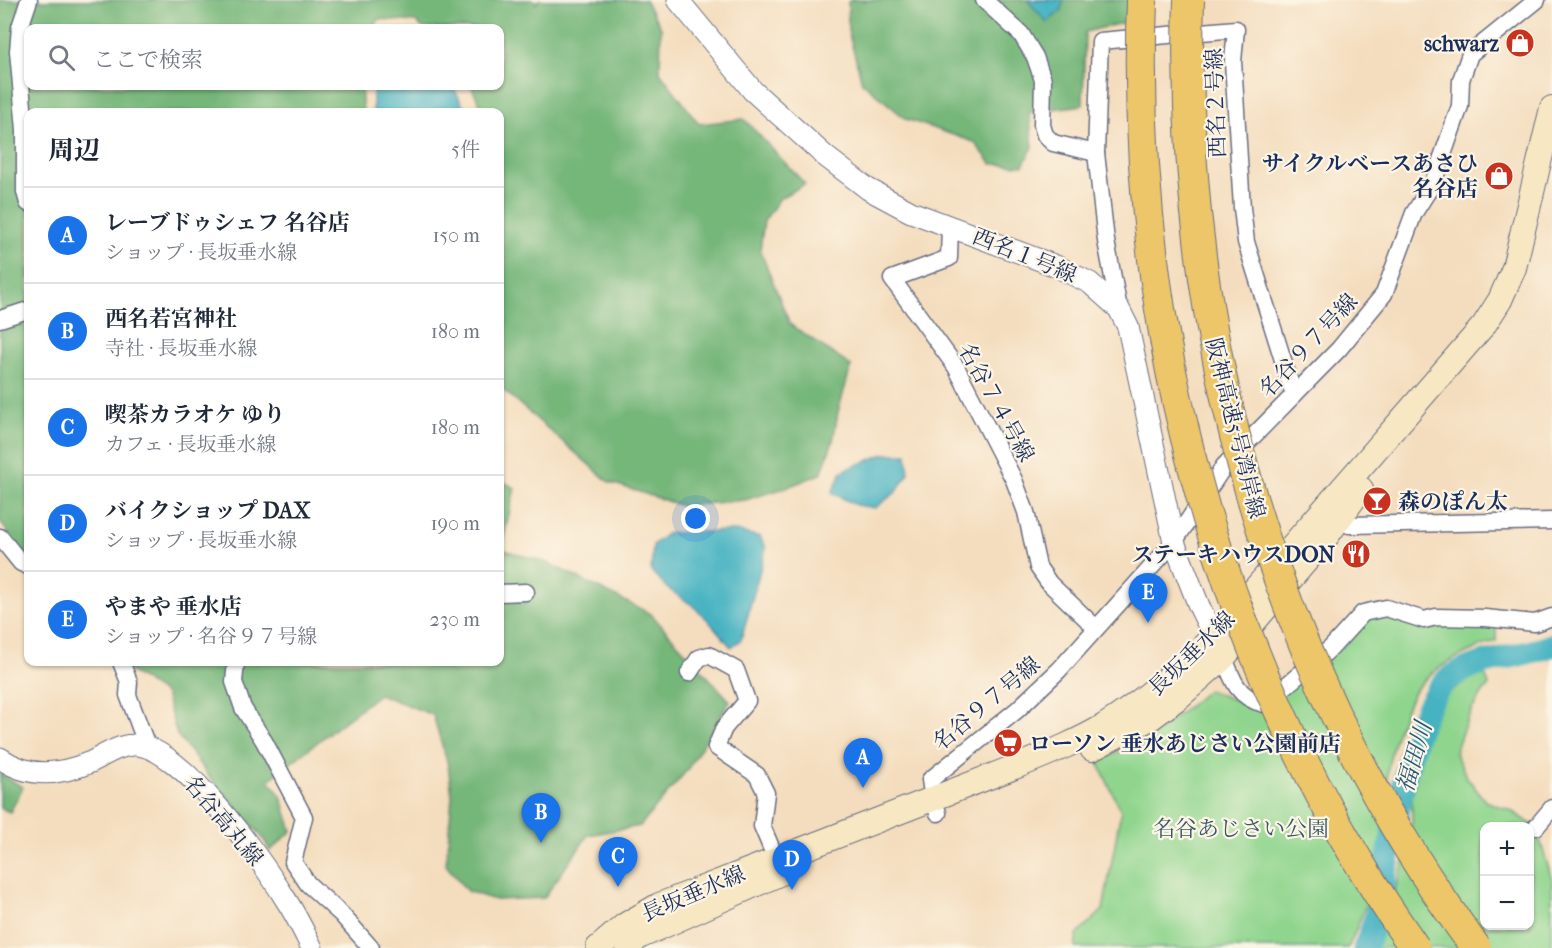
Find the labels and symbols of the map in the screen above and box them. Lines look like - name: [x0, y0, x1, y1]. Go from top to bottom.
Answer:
- shop icon: schwarz: [1504, 27, 1536, 59]
- place label: schwarz: [1424, 31, 1499, 57]
- street label: 西名２号線: [1201, 48, 1231, 158]
- place label: サイクルベースあさひ 名谷店: [1262, 151, 1478, 202]
- shop icon: サイクルベースあさひ 名谷店: [1483, 160, 1515, 192]
- street label: 西名１号線: [969, 223, 1080, 289]
- street label: 名谷９７号線: [1254, 289, 1363, 403]
- street label: 阪神高速5号湾岸線: [1200, 335, 1270, 521]
- street label: 名谷７４号線: [953, 338, 1039, 467]
- bar icon: 森のぽん太: [1361, 485, 1393, 517]
- place label: 森のぽん太: [1398, 489, 1508, 515]
- your location: [681, 504, 710, 533]
- restaurant icon: ステーキハウスDON: [1340, 538, 1372, 570]
- place label: ステーキハウスDON: [1131, 542, 1335, 568]
- pin: E: [1128, 574, 1168, 623]
- street label: 長坂垂水線: [1143, 606, 1240, 701]
- street label: 名谷９７号線: [928, 651, 1046, 756]
- water label: 福田川: [1391, 716, 1438, 795]
- supermarket icon: ローソン 垂水あじさい公園前店: [992, 727, 1024, 759]
- place label: ローソン 垂水あじさい公園前店: [1029, 731, 1341, 757]
- pin: A: [844, 738, 882, 788]
- street label: 名谷高丸線: [178, 770, 269, 871]
- pin: B: [522, 794, 560, 843]
- park label: 名谷あじさい公園: [1153, 816, 1329, 842]
- pin: C: [598, 838, 638, 887]
- pin: D: [772, 840, 812, 890]
- street label: 長坂垂水線: [638, 860, 749, 927]

